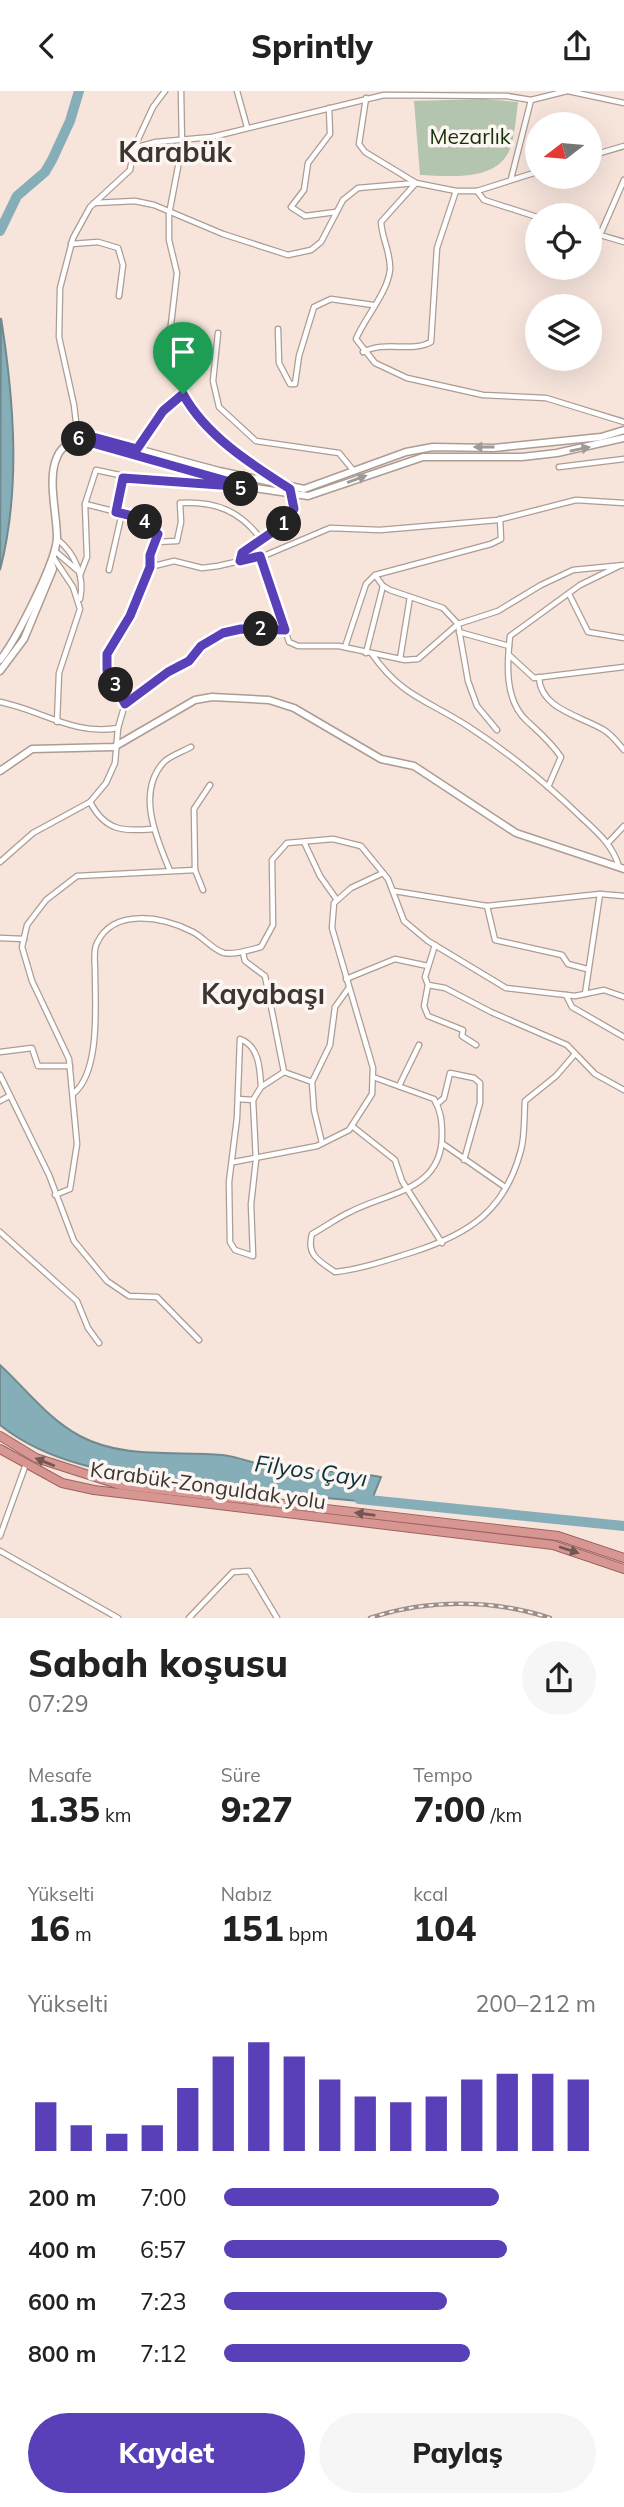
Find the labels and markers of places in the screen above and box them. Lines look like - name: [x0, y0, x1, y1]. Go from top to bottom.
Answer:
- pin: [153, 322, 213, 394]
- pin: 6: [62, 421, 96, 457]
- pin: 5: [224, 471, 258, 507]
- pin: 4: [128, 505, 162, 539]
- pin: 1: [266, 507, 302, 541]
- pin: 2: [244, 611, 278, 647]
- pin: 3: [99, 667, 134, 703]

